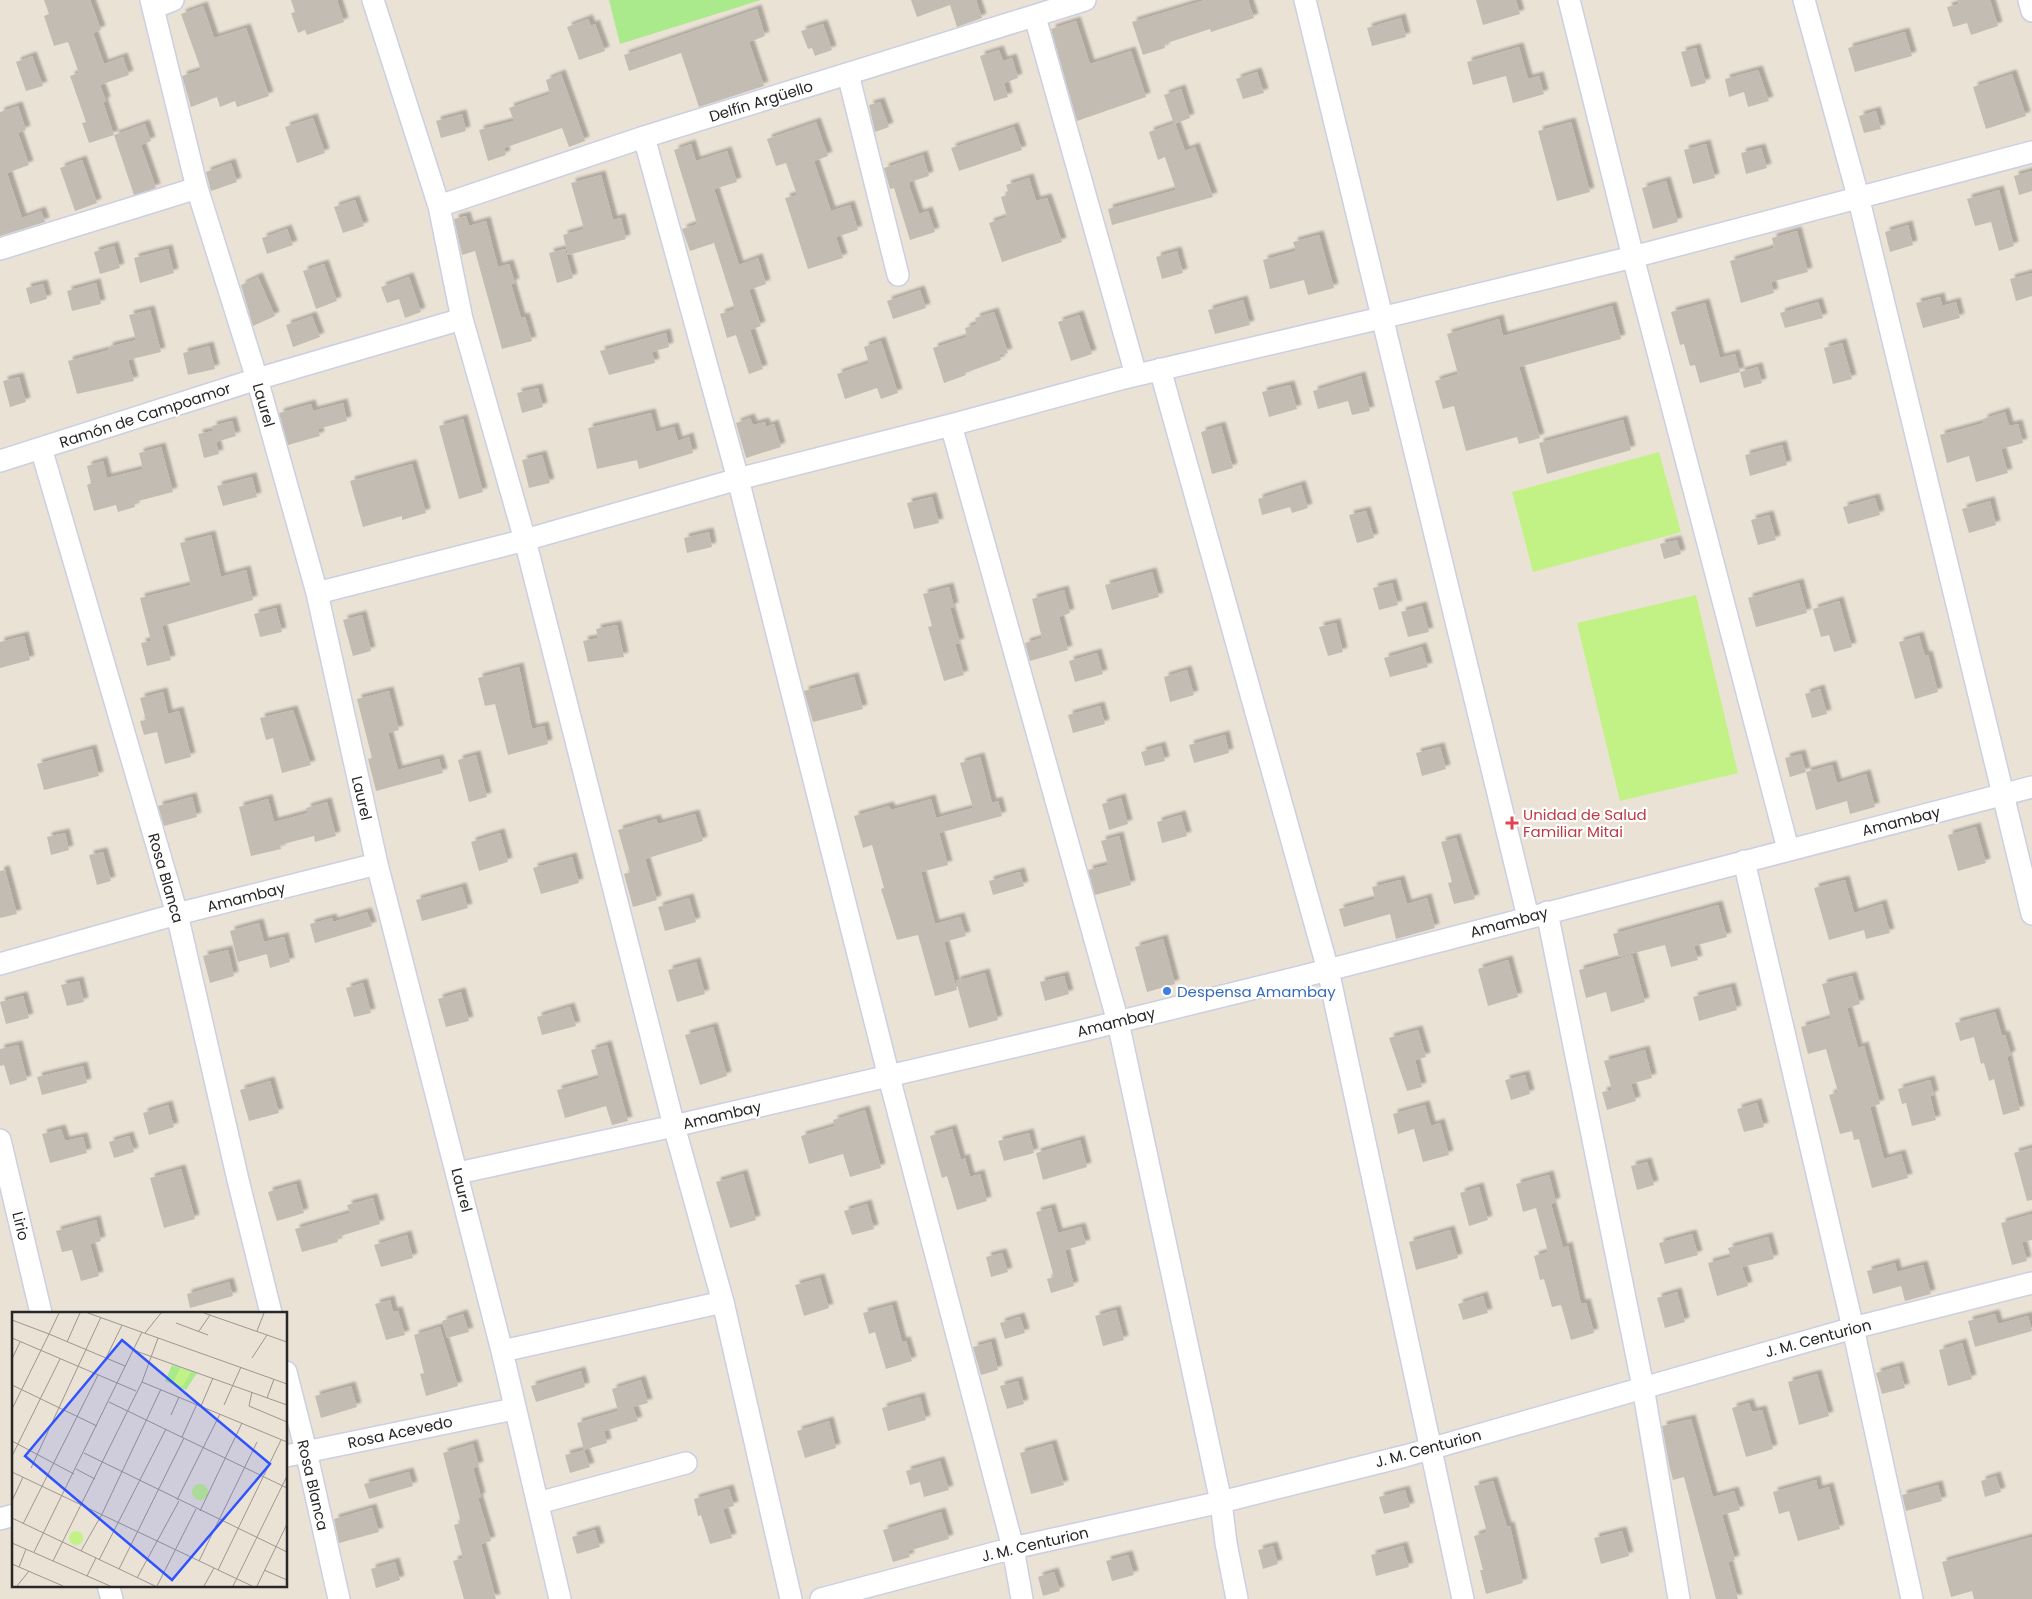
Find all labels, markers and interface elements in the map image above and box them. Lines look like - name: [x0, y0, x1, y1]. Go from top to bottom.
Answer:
- street label: Delfín Argüello: [706, 75, 816, 127]
- street label: Ramón de Campoamor: [57, 377, 234, 453]
- street label: Laurel: [248, 381, 280, 429]
- street label: Laurel: [347, 774, 377, 822]
- street label: Amambay: [1860, 801, 1943, 841]
- place label: Unidad de Salud Familiar Mitai: [1523, 804, 1647, 842]
- marker: Unidad de Salud Familiar Mitai: [1505, 816, 1519, 830]
- street label: Rosa Blanca: [143, 831, 189, 925]
- street label: Amambay: [205, 877, 288, 917]
- street label: Amambay: [1468, 901, 1551, 942]
- place label: Despensa Amambay: [1177, 981, 1336, 1002]
- marker: Despensa Amambay: [1161, 985, 1173, 997]
- street label: Amambay: [1075, 1002, 1158, 1042]
- street label: Amambay: [681, 1096, 764, 1134]
- street label: Laurel: [446, 1166, 478, 1214]
- street label: Lirio: [8, 1209, 34, 1243]
- inset map: [12, 1312, 288, 1586]
- street label: J. M. Centurion: [1763, 1314, 1873, 1362]
- street label: Rosa Acevedo: [346, 1411, 454, 1453]
- street label: J. M. Centurion: [1373, 1424, 1483, 1472]
- street label: Rosa Blanca: [292, 1438, 334, 1532]
- street label: J. M. Centurion: [979, 1521, 1091, 1567]

